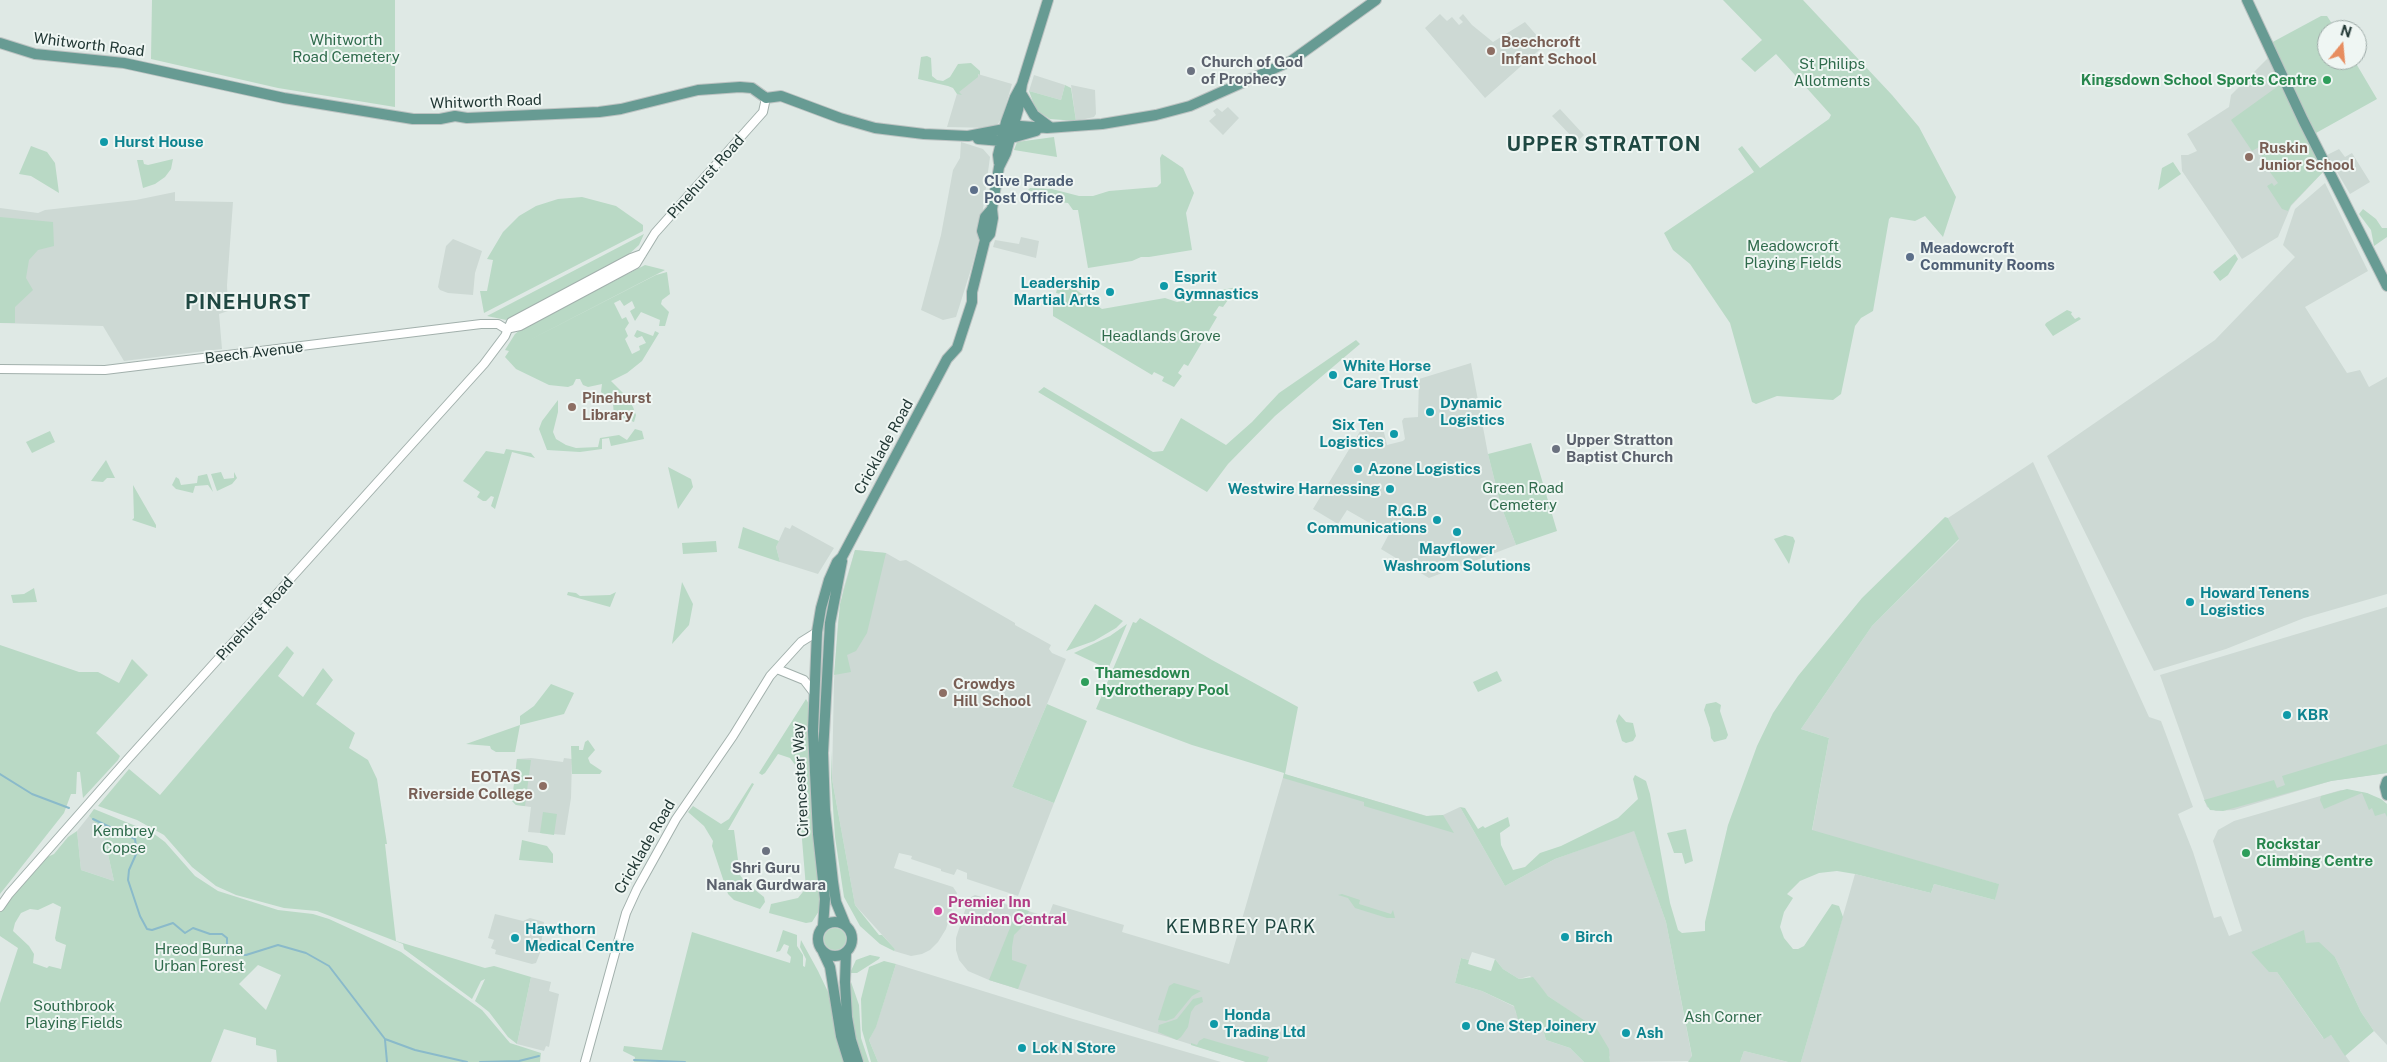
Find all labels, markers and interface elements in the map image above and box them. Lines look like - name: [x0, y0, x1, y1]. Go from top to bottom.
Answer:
- north arrow: [2317, 20, 2367, 70]
- text: N: [2339, 22, 2354, 41]
- street label: Whitworth Road: [32, 29, 146, 61]
- park label: Whitworth Road Cemetery: [292, 31, 400, 66]
- place label: Beechcroft Infant School: [1501, 33, 1597, 68]
- marker: Beechcroft Infant School: [1485, 45, 1497, 57]
- place label: Church of God of Prophecy: [1201, 53, 1303, 88]
- park label: St Philips Allotments: [1794, 55, 1870, 90]
- marker: Church of God of Prophecy: [1185, 65, 1197, 77]
- place label: Kingsdown School Sports Centre: [2081, 71, 2317, 89]
- marker: Kingsdown School Sports Centre: [2321, 74, 2333, 86]
- street label: Whitworth Road: [430, 91, 542, 113]
- street label: Pinehurst Road: [664, 132, 748, 222]
- place label: Hurst House: [114, 133, 204, 151]
- district label: UPPER STRATTON: [1505, 133, 1703, 157]
- marker: Hurst House: [98, 136, 110, 148]
- place label: Ruskin Junior School: [2259, 139, 2355, 174]
- marker: Ruskin Junior School: [2243, 151, 2255, 163]
- place label: Clive Parade Post Office: [984, 172, 1074, 207]
- marker: Clive Parade Post Office: [968, 184, 980, 196]
- park label: Meadowcroft Playing Fields: [1744, 237, 1842, 272]
- place label: Meadowcroft Community Rooms: [1920, 239, 2055, 274]
- marker: Meadowcroft Community Rooms: [1904, 251, 1916, 263]
- place label: Esprit Gymnastics: [1174, 268, 1259, 303]
- place label: Leadership Martial Arts: [1013, 274, 1100, 309]
- marker: Esprit Gymnastics: [1158, 280, 1170, 292]
- marker: Leadership Martial Arts: [1104, 286, 1116, 298]
- district label: PINEHURST: [184, 291, 312, 315]
- park label: Headlands Grove: [1101, 327, 1221, 345]
- street label: Beech Avenue: [204, 338, 304, 368]
- place label: White Horse Care Trust: [1343, 357, 1431, 392]
- marker: White Horse Care Trust: [1327, 369, 1339, 381]
- place label: Pinehurst Library: [582, 389, 652, 424]
- place label: Dynamic Logistics: [1440, 394, 1505, 429]
- street label: Cricklade Road: [850, 396, 918, 498]
- marker: Pinehurst Library: [566, 401, 578, 413]
- marker: Dynamic Logistics: [1424, 406, 1436, 418]
- place label: Six Ten Logistics: [1319, 416, 1384, 451]
- marker: Six Ten Logistics: [1388, 428, 1400, 440]
- place label: Upper Stratton Baptist Church: [1566, 431, 1673, 466]
- marker: Upper Stratton Baptist Church: [1550, 443, 1562, 455]
- place label: Azone Logistics: [1368, 460, 1481, 478]
- marker: Azone Logistics: [1352, 463, 1364, 475]
- park label: Green Road Cemetery: [1482, 479, 1564, 514]
- place label: Westwire Harnessing: [1228, 480, 1380, 498]
- marker: Westwire Harnessing: [1384, 483, 1396, 495]
- place label: R.G.B Communications: [1307, 502, 1427, 537]
- marker: R.G.B Communications: [1431, 514, 1443, 526]
- marker: Mayflower Washroom Solutions: [1451, 526, 1463, 538]
- place label: Mayflower Washroom Solutions: [1383, 540, 1531, 575]
- street label: Pinehurst Road: [213, 574, 297, 664]
- place label: Howard Tenens Logistics: [2200, 584, 2309, 619]
- marker: Howard Tenens Logistics: [2184, 596, 2196, 608]
- place label: Thamesdown Hydrotherapy Pool: [1095, 664, 1229, 699]
- place label: Crowdys Hill School: [953, 675, 1031, 710]
- marker: Thamesdown Hydrotherapy Pool: [1079, 676, 1091, 688]
- marker: Crowdys Hill School: [937, 687, 949, 699]
- place label: KBR: [2297, 706, 2329, 724]
- marker: KBR: [2281, 709, 2293, 721]
- street label: Cirencester Way: [789, 722, 813, 838]
- place label: EOTAS – Riverside College: [408, 768, 533, 803]
- marker: EOTAS – Riverside College: [537, 780, 549, 792]
- street label: Cricklade Road: [611, 797, 679, 897]
- park label: Kembrey Copse: [93, 822, 155, 857]
- place label: Rockstar Climbing Centre: [2256, 835, 2373, 870]
- marker: Shri Guru Nanak Gurdwara: [760, 845, 772, 857]
- marker: Rockstar Climbing Centre: [2240, 847, 2252, 859]
- place label: Shri Guru Nanak Gurdwara: [706, 859, 826, 894]
- place label: Premier Inn Swindon Central: [948, 893, 1067, 928]
- marker: Premier Inn Swindon Central: [932, 905, 944, 917]
- district label: KEMBREY PARK: [1164, 916, 1318, 938]
- place label: Hawthorn Medical Centre: [525, 920, 634, 955]
- place label: Birch: [1575, 928, 1613, 946]
- marker: Birch: [1559, 931, 1571, 943]
- marker: Hawthorn Medical Centre: [509, 932, 521, 944]
- park label: Hreod Burna Urban Forest: [154, 940, 244, 975]
- park label: Southbrook Playing Fields: [25, 997, 123, 1032]
- place label: Honda Trading Ltd: [1224, 1006, 1306, 1041]
- park label: Ash Corner: [1684, 1008, 1762, 1026]
- place label: One Step Joinery: [1476, 1017, 1596, 1035]
- marker: Honda Trading Ltd: [1208, 1018, 1220, 1030]
- marker: One Step Joinery: [1460, 1020, 1472, 1032]
- place label: Ash: [1636, 1024, 1663, 1042]
- marker: Ash: [1620, 1027, 1632, 1039]
- place label: Lok N Store: [1032, 1039, 1116, 1057]
- marker: Lok N Store: [1016, 1042, 1028, 1054]

